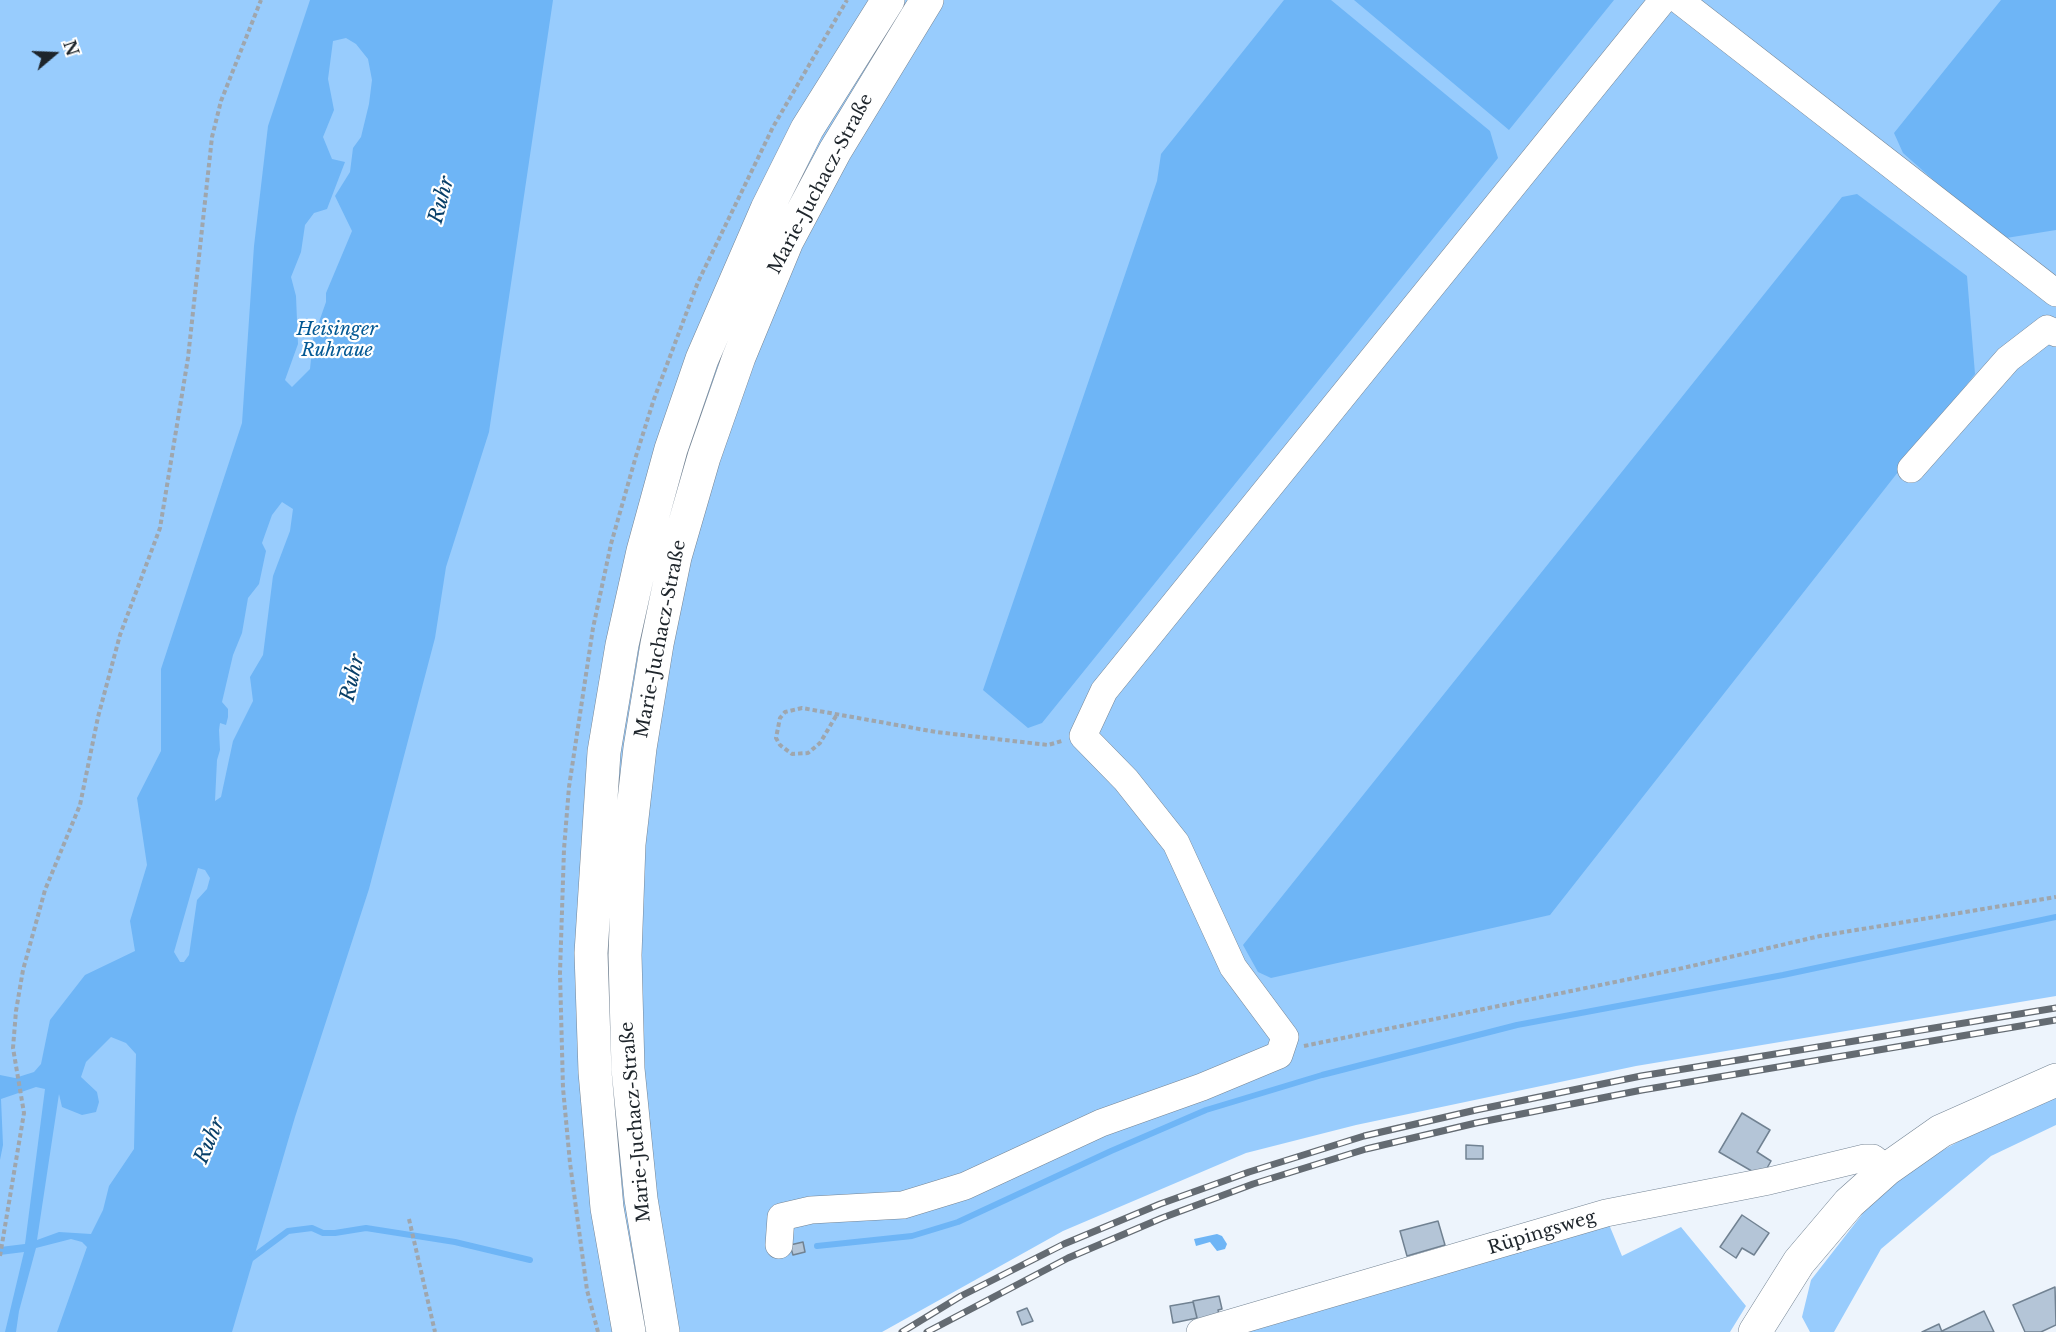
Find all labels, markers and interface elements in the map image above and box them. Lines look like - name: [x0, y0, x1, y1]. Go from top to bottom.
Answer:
- north arrow: [24, 24, 84, 84]
- text: N: [59, 38, 83, 59]
- street label: Marie-Juchacz-Straße: [764, 90, 878, 278]
- water label: Ruhr: [424, 174, 460, 226]
- park label: Heisinger Ruhraue: [297, 319, 377, 362]
- street label: Marie-Juchacz-Straße: [631, 538, 691, 740]
- water label: Ruhr: [336, 652, 370, 704]
- street label: Marie-Juchacz-Straße: [616, 1021, 656, 1223]
- water label: Ruhr: [190, 1114, 230, 1168]
- street label: Rüpingsweg: [1485, 1206, 1599, 1260]

